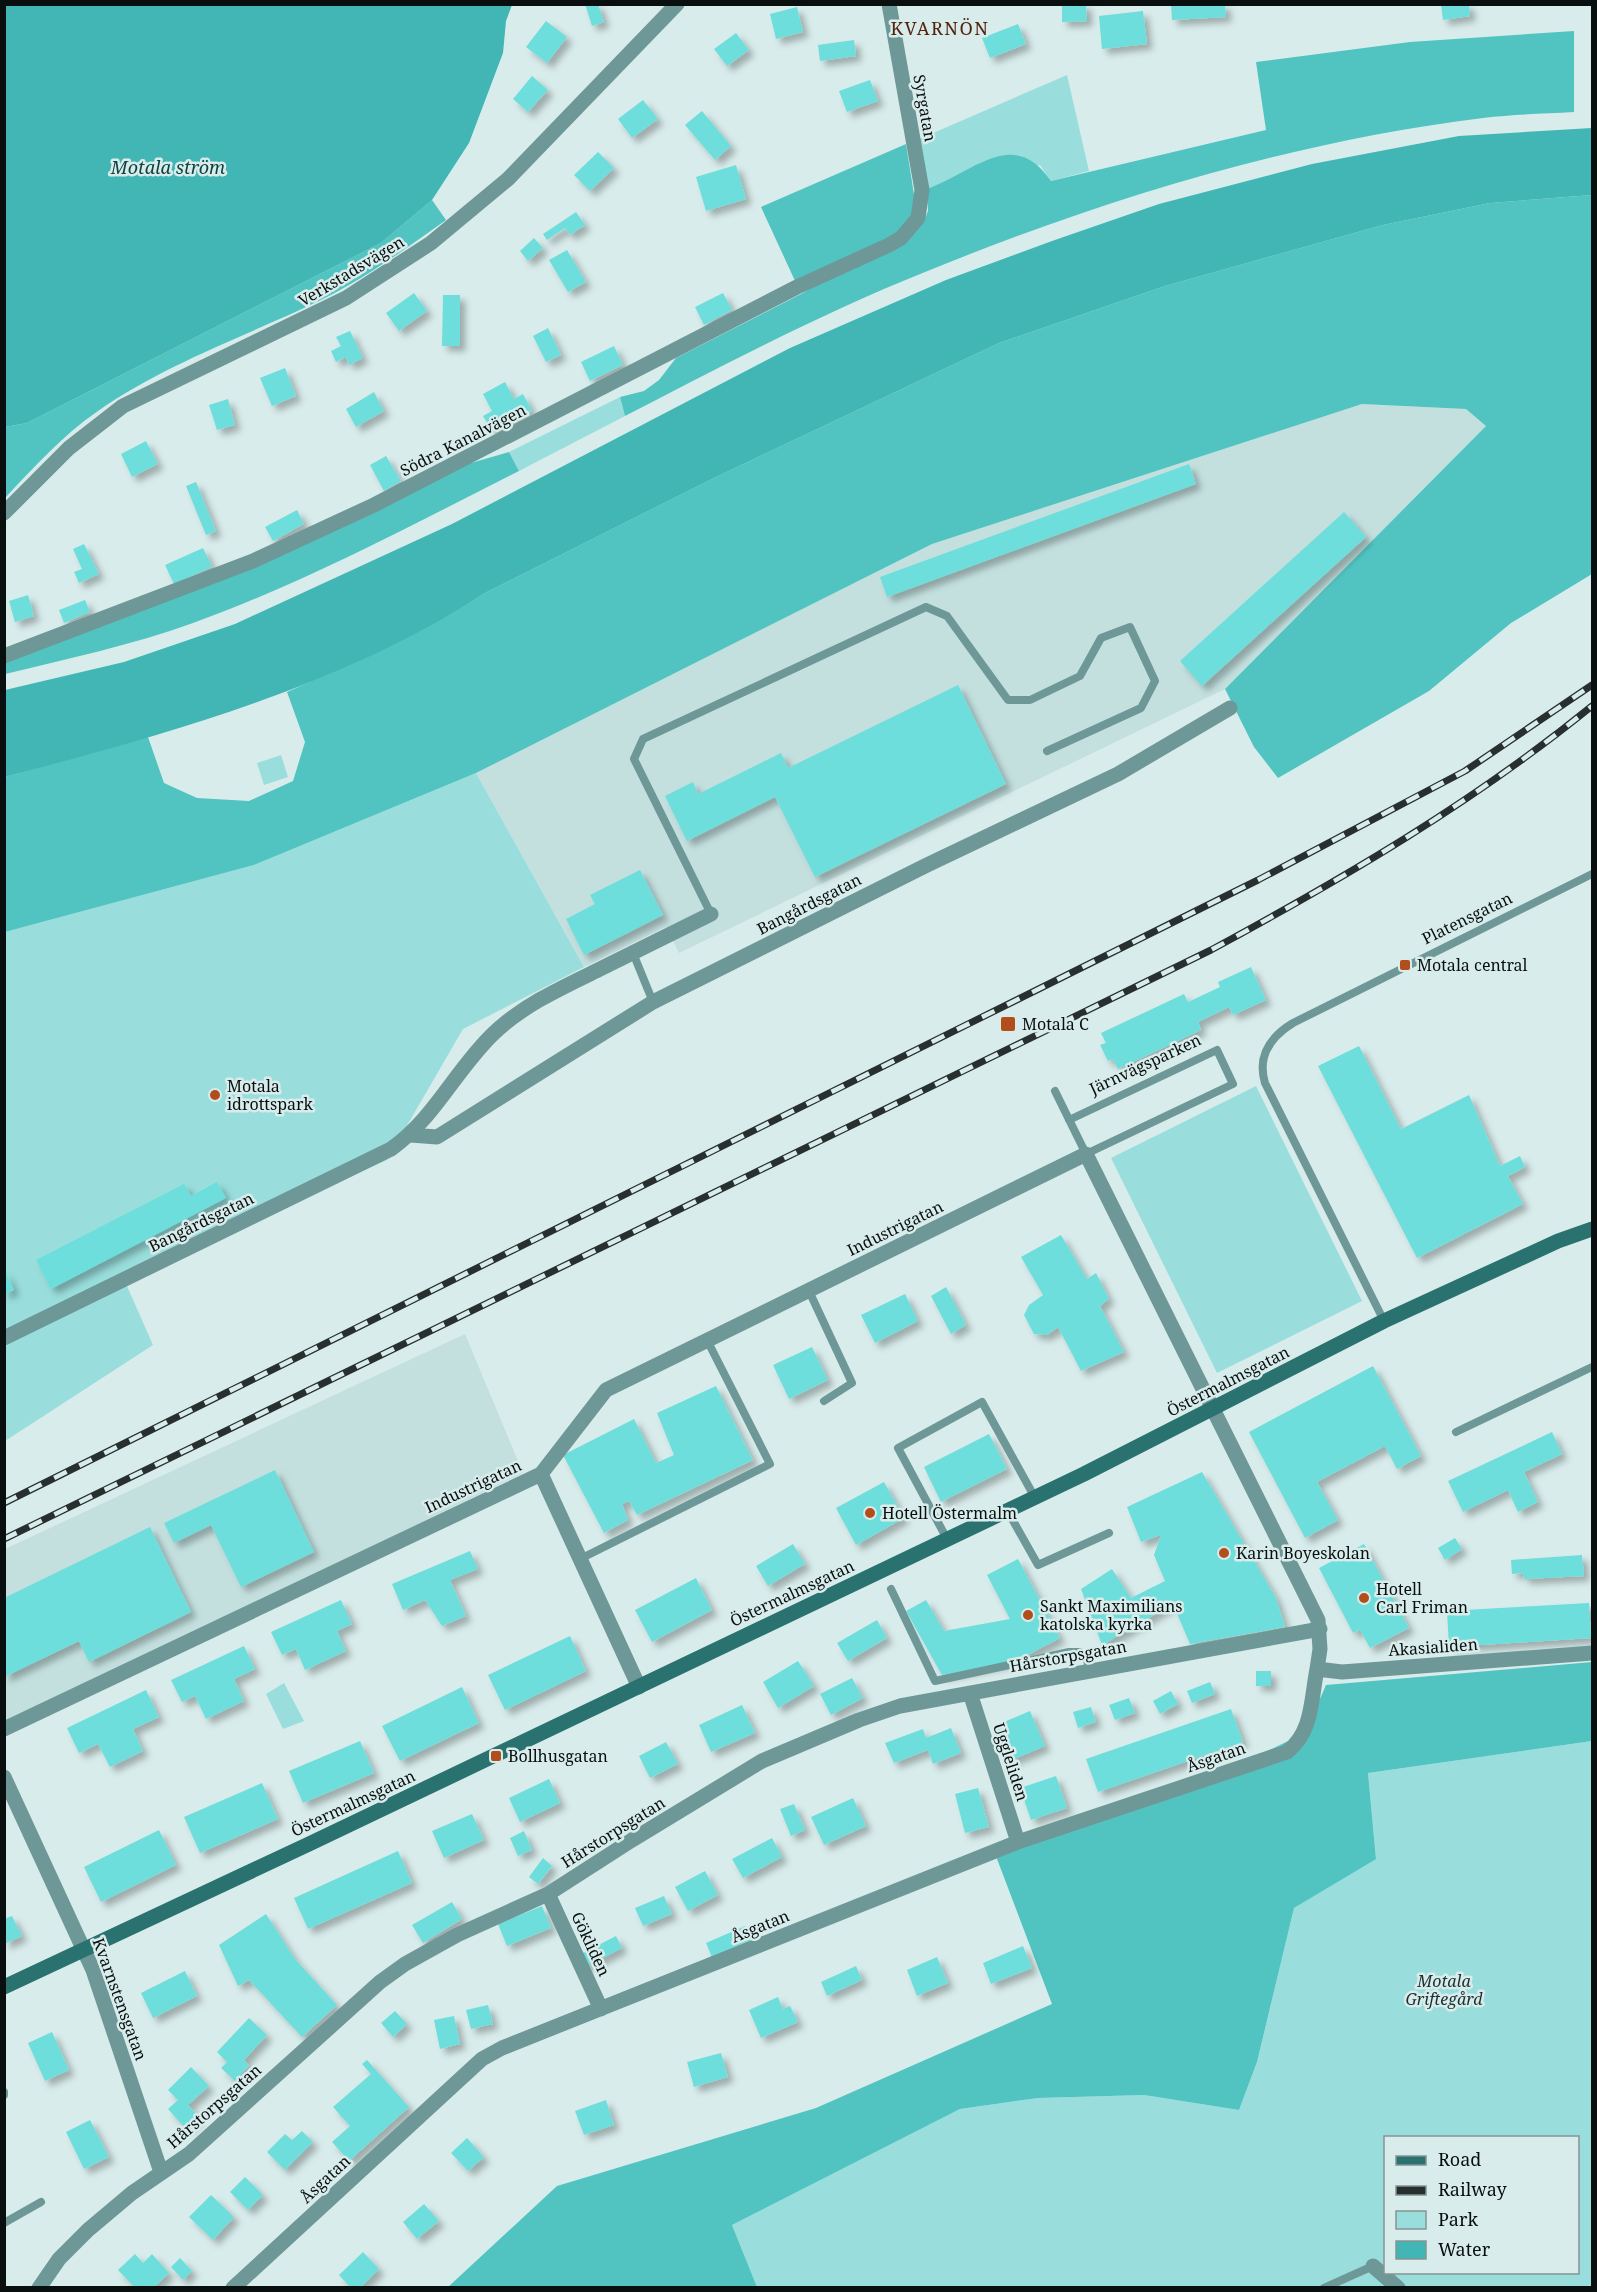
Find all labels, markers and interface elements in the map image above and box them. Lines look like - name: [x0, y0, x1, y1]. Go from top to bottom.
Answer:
- district label: KVARNÖN: [890, 16, 990, 40]
- street label: Syrgatan: [908, 73, 942, 143]
- water label: Motala ström: [110, 155, 225, 179]
- street label: Verkstadsvägen: [294, 231, 408, 311]
- street label: Södra Kanalvägen: [396, 399, 530, 481]
- street label: Bangårdsgatan: [753, 868, 865, 940]
- street label: Platensgatan: [1418, 887, 1516, 949]
- place label: Motala central: [1417, 954, 1528, 976]
- marker: Motala central: [1398, 958, 1412, 972]
- place label: Motala C: [1022, 1013, 1089, 1035]
- marker: Motala C: [999, 1015, 1017, 1033]
- street label: Järnvägsparken: [1085, 1028, 1204, 1100]
- place label: Motala idrottspark: [227, 1075, 314, 1115]
- marker: Motala idrottspark: [208, 1088, 222, 1102]
- street label: Bangårdsgatan: [145, 1187, 257, 1257]
- street label: Industrigatan: [843, 1195, 947, 1261]
- street label: Östermalmsgatan: [1163, 1341, 1293, 1421]
- street label: Industrigatan: [421, 1454, 525, 1518]
- place label: Hotell Östermalm: [882, 1502, 1017, 1524]
- marker: Hotell Östermalm: [863, 1506, 877, 1520]
- place label: Karin Boyeskolan: [1236, 1542, 1370, 1564]
- marker: Karin Boyeskolan: [1217, 1546, 1231, 1560]
- street label: Östermalmsgatan: [726, 1555, 858, 1631]
- place label: Hotell Carl Friman: [1376, 1578, 1468, 1618]
- marker: Hotell Carl Friman: [1357, 1591, 1371, 1605]
- place label: Sankt Maximilians katolska kyrka: [1040, 1595, 1182, 1635]
- marker: Sankt Maximilians katolska kyrka: [1021, 1608, 1035, 1622]
- street label: Akasialiden: [1387, 1633, 1479, 1661]
- street label: Hårstorpsgatan: [1008, 1635, 1128, 1677]
- street label: Uggleliden: [988, 1720, 1034, 1804]
- street label: Åsgatan: [1184, 1737, 1248, 1777]
- place label: Bollhusgatan: [508, 1745, 608, 1767]
- marker: Bollhusgatan: [489, 1749, 503, 1763]
- street label: Östermalmsgatan: [287, 1765, 419, 1841]
- street label: Hårstorpsgatan: [557, 1791, 669, 1873]
- street label: Åsgatan: [728, 1904, 792, 1948]
- street label: Gökliden: [566, 1908, 616, 1980]
- street label: Kvarnstensgatan: [88, 1935, 152, 2063]
- park label: Motala Griftegård: [1405, 1970, 1483, 2010]
- street label: Hårstorpsgatan: [162, 2059, 266, 2153]
- legend: [1384, 2136, 1579, 2274]
- text: Road: [1438, 2147, 1481, 2171]
- street label: Åsgatan: [295, 2150, 355, 2208]
- text: Railway: [1438, 2177, 1508, 2201]
- text: Park: [1438, 2207, 1478, 2231]
- text: Water: [1438, 2237, 1491, 2261]

